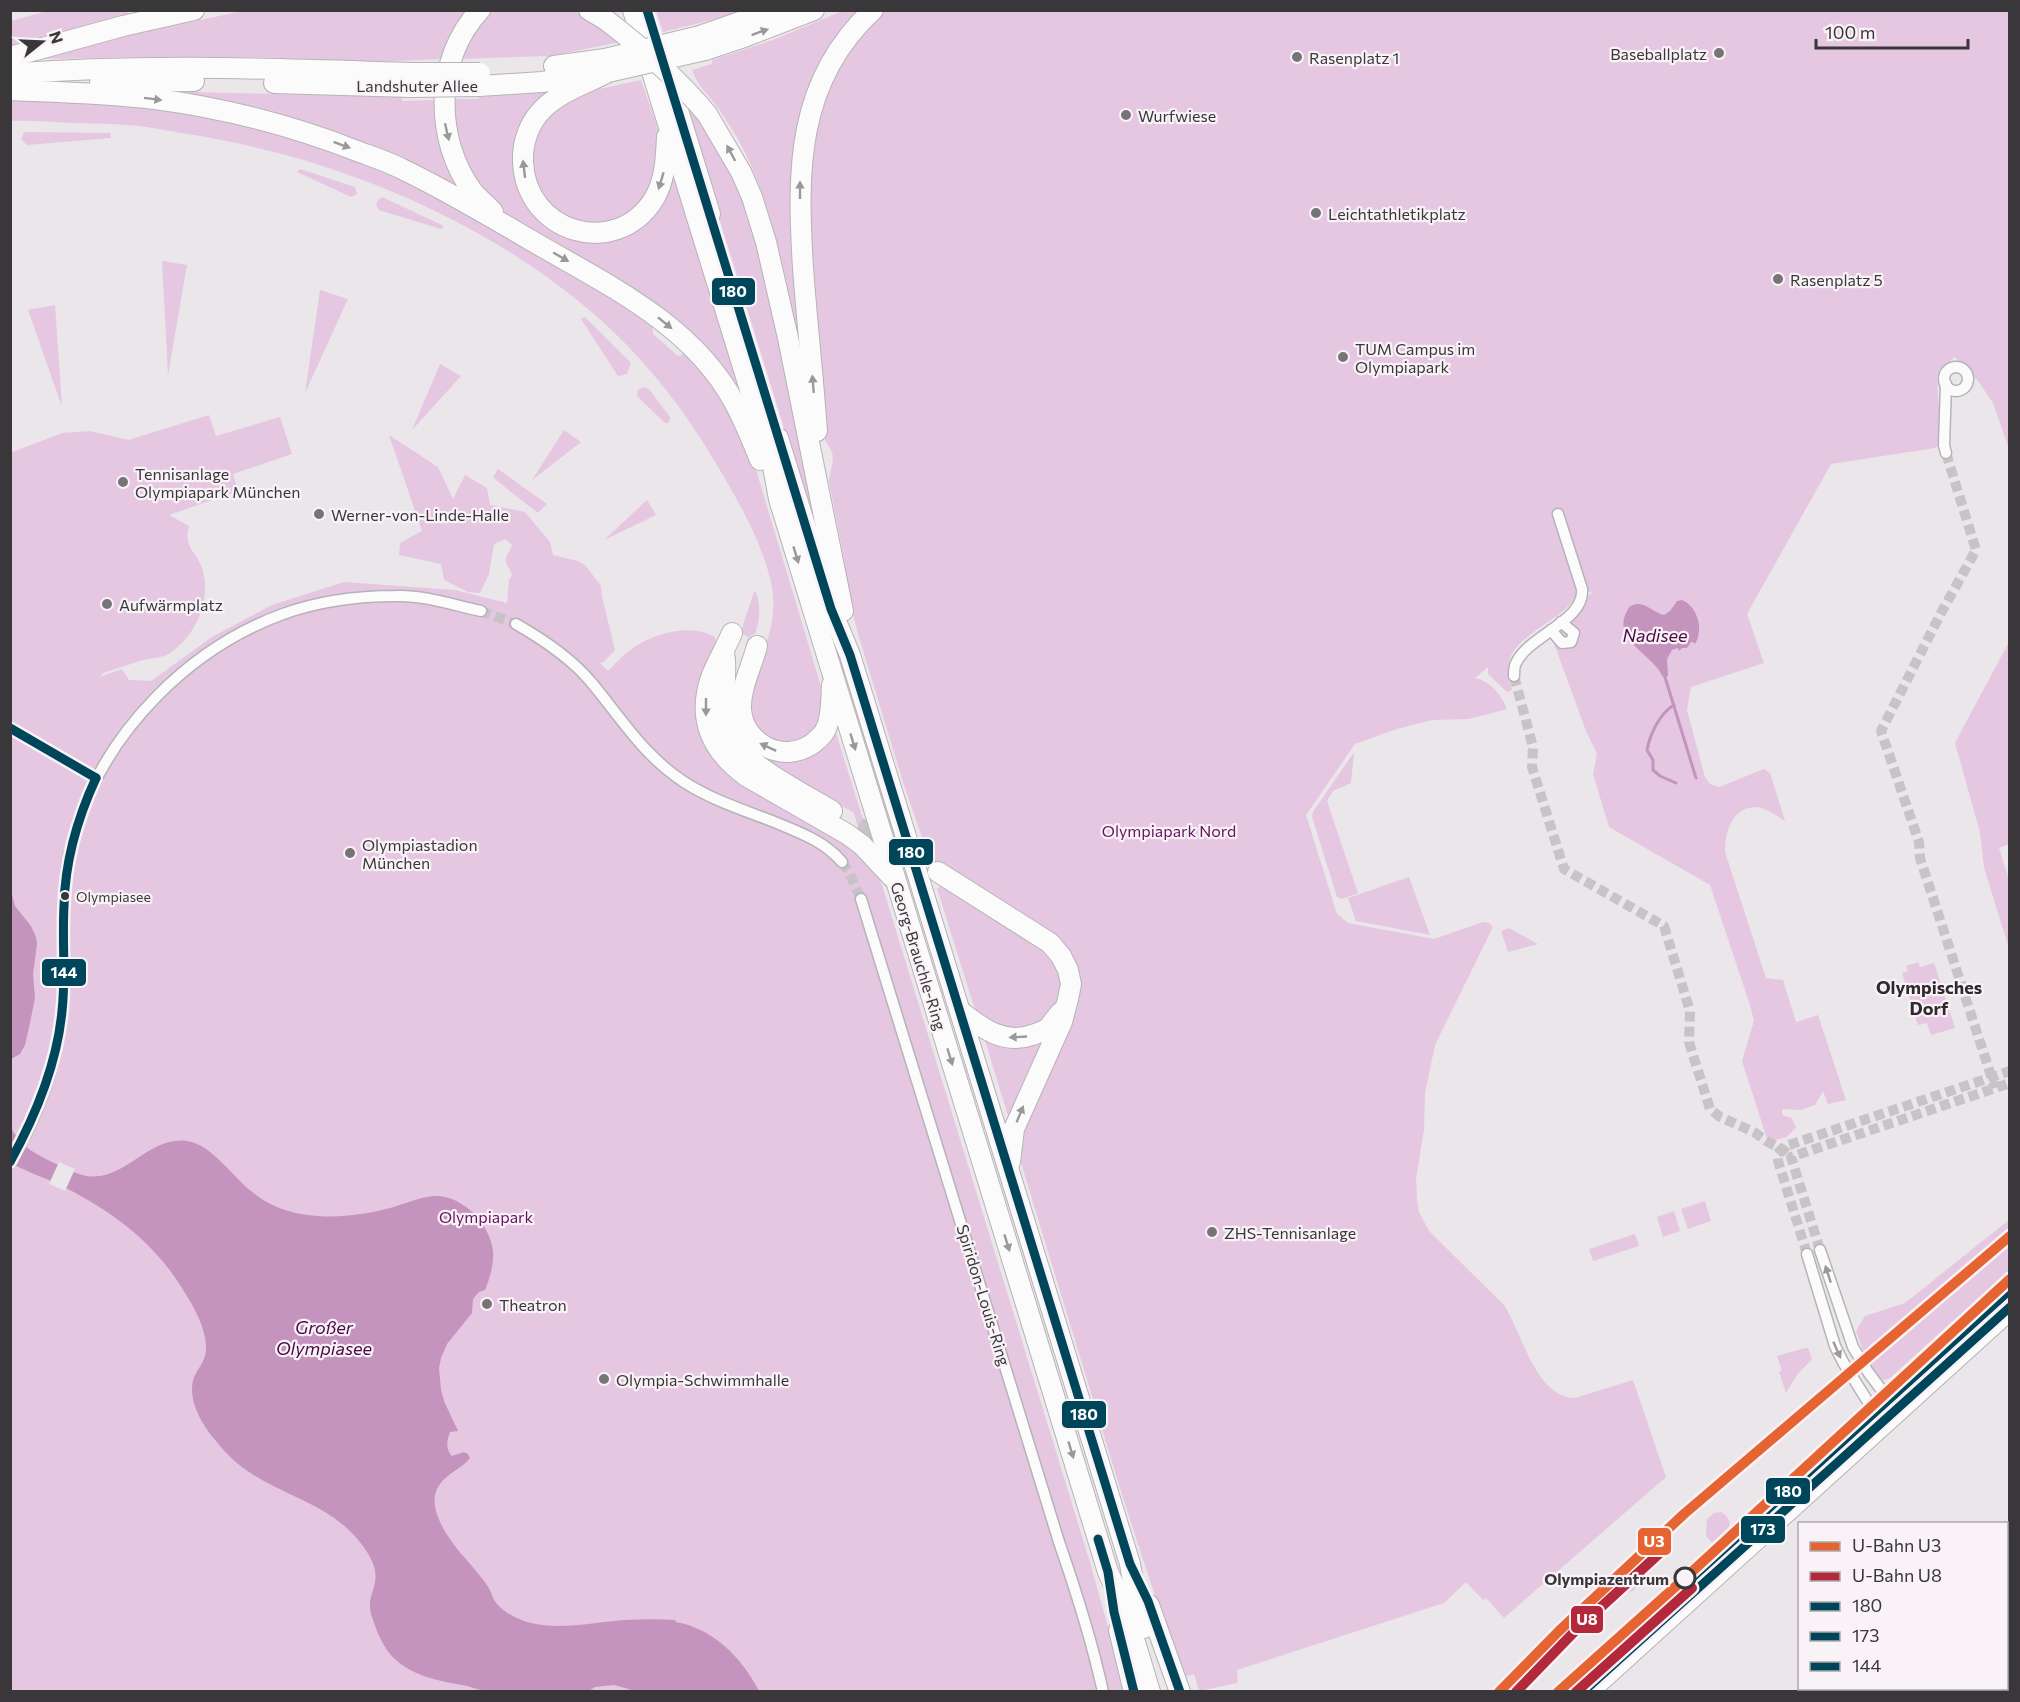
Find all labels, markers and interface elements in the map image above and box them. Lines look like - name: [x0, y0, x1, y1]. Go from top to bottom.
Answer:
- north arrow: [12, 12, 72, 72]
- scale bar: [1816, 12, 1968, 50]
- text: 100 m: [1825, 21, 1875, 43]
- one-way arrow: [751, 26, 769, 36]
- text: N: [46, 29, 68, 46]
- place label: Baseballplatz: [1610, 44, 1707, 63]
- marker: Baseballplatz: [1712, 46, 1726, 60]
- place label: Rasenplatz 1: [1309, 48, 1399, 67]
- marker: Rasenplatz 1: [1290, 50, 1304, 64]
- street label: Landshuter Allee: [356, 76, 478, 95]
- one-way arrow: [143, 94, 162, 104]
- place label: Wurfwiese: [1138, 106, 1216, 125]
- marker: Wurfwiese: [1119, 108, 1133, 122]
- one-way arrow: [443, 123, 453, 141]
- one-way arrow: [333, 141, 351, 151]
- one-way arrow: [726, 144, 736, 161]
- one-way arrow: [519, 160, 529, 179]
- one-way arrow: [655, 172, 665, 190]
- one-way arrow: [795, 180, 805, 199]
- place label: Leichtathletikplatz: [1328, 204, 1466, 223]
- marker: Leichtathletikplatz: [1309, 206, 1323, 220]
- one-way arrow: [553, 252, 570, 262]
- place label: Rasenplatz 5: [1790, 270, 1883, 289]
- marker: Rasenplatz 5: [1771, 272, 1785, 286]
- line badge: 180: [711, 277, 756, 306]
- text: 180: [719, 281, 747, 300]
- one-way arrow: [657, 317, 673, 330]
- place label: TUM Campus im Olympiapark: [1355, 339, 1475, 376]
- marker: TUM Campus im Olympiapark: [1336, 350, 1350, 364]
- one-way arrow: [808, 375, 818, 394]
- place label: Tennisanlage Olympiapark München: [135, 464, 300, 501]
- marker: Tennisanlage Olympiapark München: [116, 475, 130, 489]
- place label: Werner-von-Linde-Halle: [331, 505, 509, 524]
- marker: Werner-von-Linde-Halle: [312, 507, 326, 521]
- one-way arrow: [792, 546, 801, 564]
- place label: Aufwärmplatz: [119, 595, 223, 614]
- marker: Aufwärmplatz: [100, 597, 114, 611]
- water label: Nadisee: [1622, 624, 1688, 646]
- one-way arrow: [701, 698, 711, 717]
- one-way arrow: [849, 733, 858, 751]
- one-way arrow: [759, 742, 776, 751]
- park label: Olympiapark Nord: [1102, 821, 1236, 840]
- place label: Olympiastadion München: [362, 835, 478, 872]
- line badge: 180: [888, 838, 934, 866]
- text: 180: [897, 842, 925, 861]
- marker: Olympiastadion München: [343, 846, 357, 860]
- street label: Georg-Brauchle-Ring: [887, 880, 951, 1033]
- place label: Olympiasee: [76, 888, 151, 905]
- marker: Olympiasee: [59, 890, 71, 902]
- line badge: 144: [41, 958, 87, 987]
- text: 144: [51, 962, 78, 981]
- district label: Olympisches Dorf: [1876, 976, 1982, 1019]
- one-way arrow: [1008, 1033, 1027, 1042]
- one-way arrow: [946, 1048, 955, 1066]
- one-way arrow: [1015, 1105, 1025, 1123]
- park label: Olympiapark: [439, 1207, 533, 1226]
- street label: Spiridon-Louis-Ring: [953, 1222, 1015, 1368]
- place label: ZHS-Tennisanlage: [1224, 1223, 1356, 1242]
- marker: ZHS-Tennisanlage: [1205, 1225, 1219, 1239]
- one-way arrow: [1003, 1234, 1012, 1252]
- one-way arrow: [1823, 1265, 1832, 1283]
- place label: Theatron: [499, 1295, 567, 1314]
- marker: Theatron: [480, 1297, 494, 1311]
- water label: Großer Olympiasee: [276, 1316, 373, 1359]
- one-way arrow: [1833, 1341, 1842, 1358]
- place label: Olympia-Schwimmhalle: [616, 1370, 789, 1389]
- marker: Olympia-Schwimmhalle: [597, 1372, 611, 1386]
- line badge: 180: [1061, 1400, 1107, 1429]
- text: 180: [1070, 1404, 1098, 1423]
- one-way arrow: [1067, 1441, 1076, 1459]
- line badge: 180: [1765, 1477, 1811, 1505]
- text: 180: [1774, 1481, 1802, 1500]
- line badge: 173: [1740, 1515, 1786, 1544]
- text: 173: [1750, 1519, 1776, 1538]
- legend: [1798, 1522, 2008, 1690]
- line badge: U3: [1637, 1527, 1672, 1556]
- text: U3: [1644, 1531, 1664, 1550]
- text: U-Bahn U3: [1852, 1534, 1941, 1556]
- text: U-Bahn U8: [1852, 1564, 1942, 1586]
- marker: Olympiazentrum: [1674, 1567, 1696, 1589]
- place label: Olympiazentrum: [1544, 1569, 1669, 1588]
- text: 180: [1852, 1594, 1882, 1616]
- line badge: U8: [1570, 1605, 1604, 1634]
- text: U8: [1576, 1609, 1598, 1628]
- text: 173: [1852, 1624, 1879, 1646]
- text: 144: [1852, 1654, 1881, 1676]

